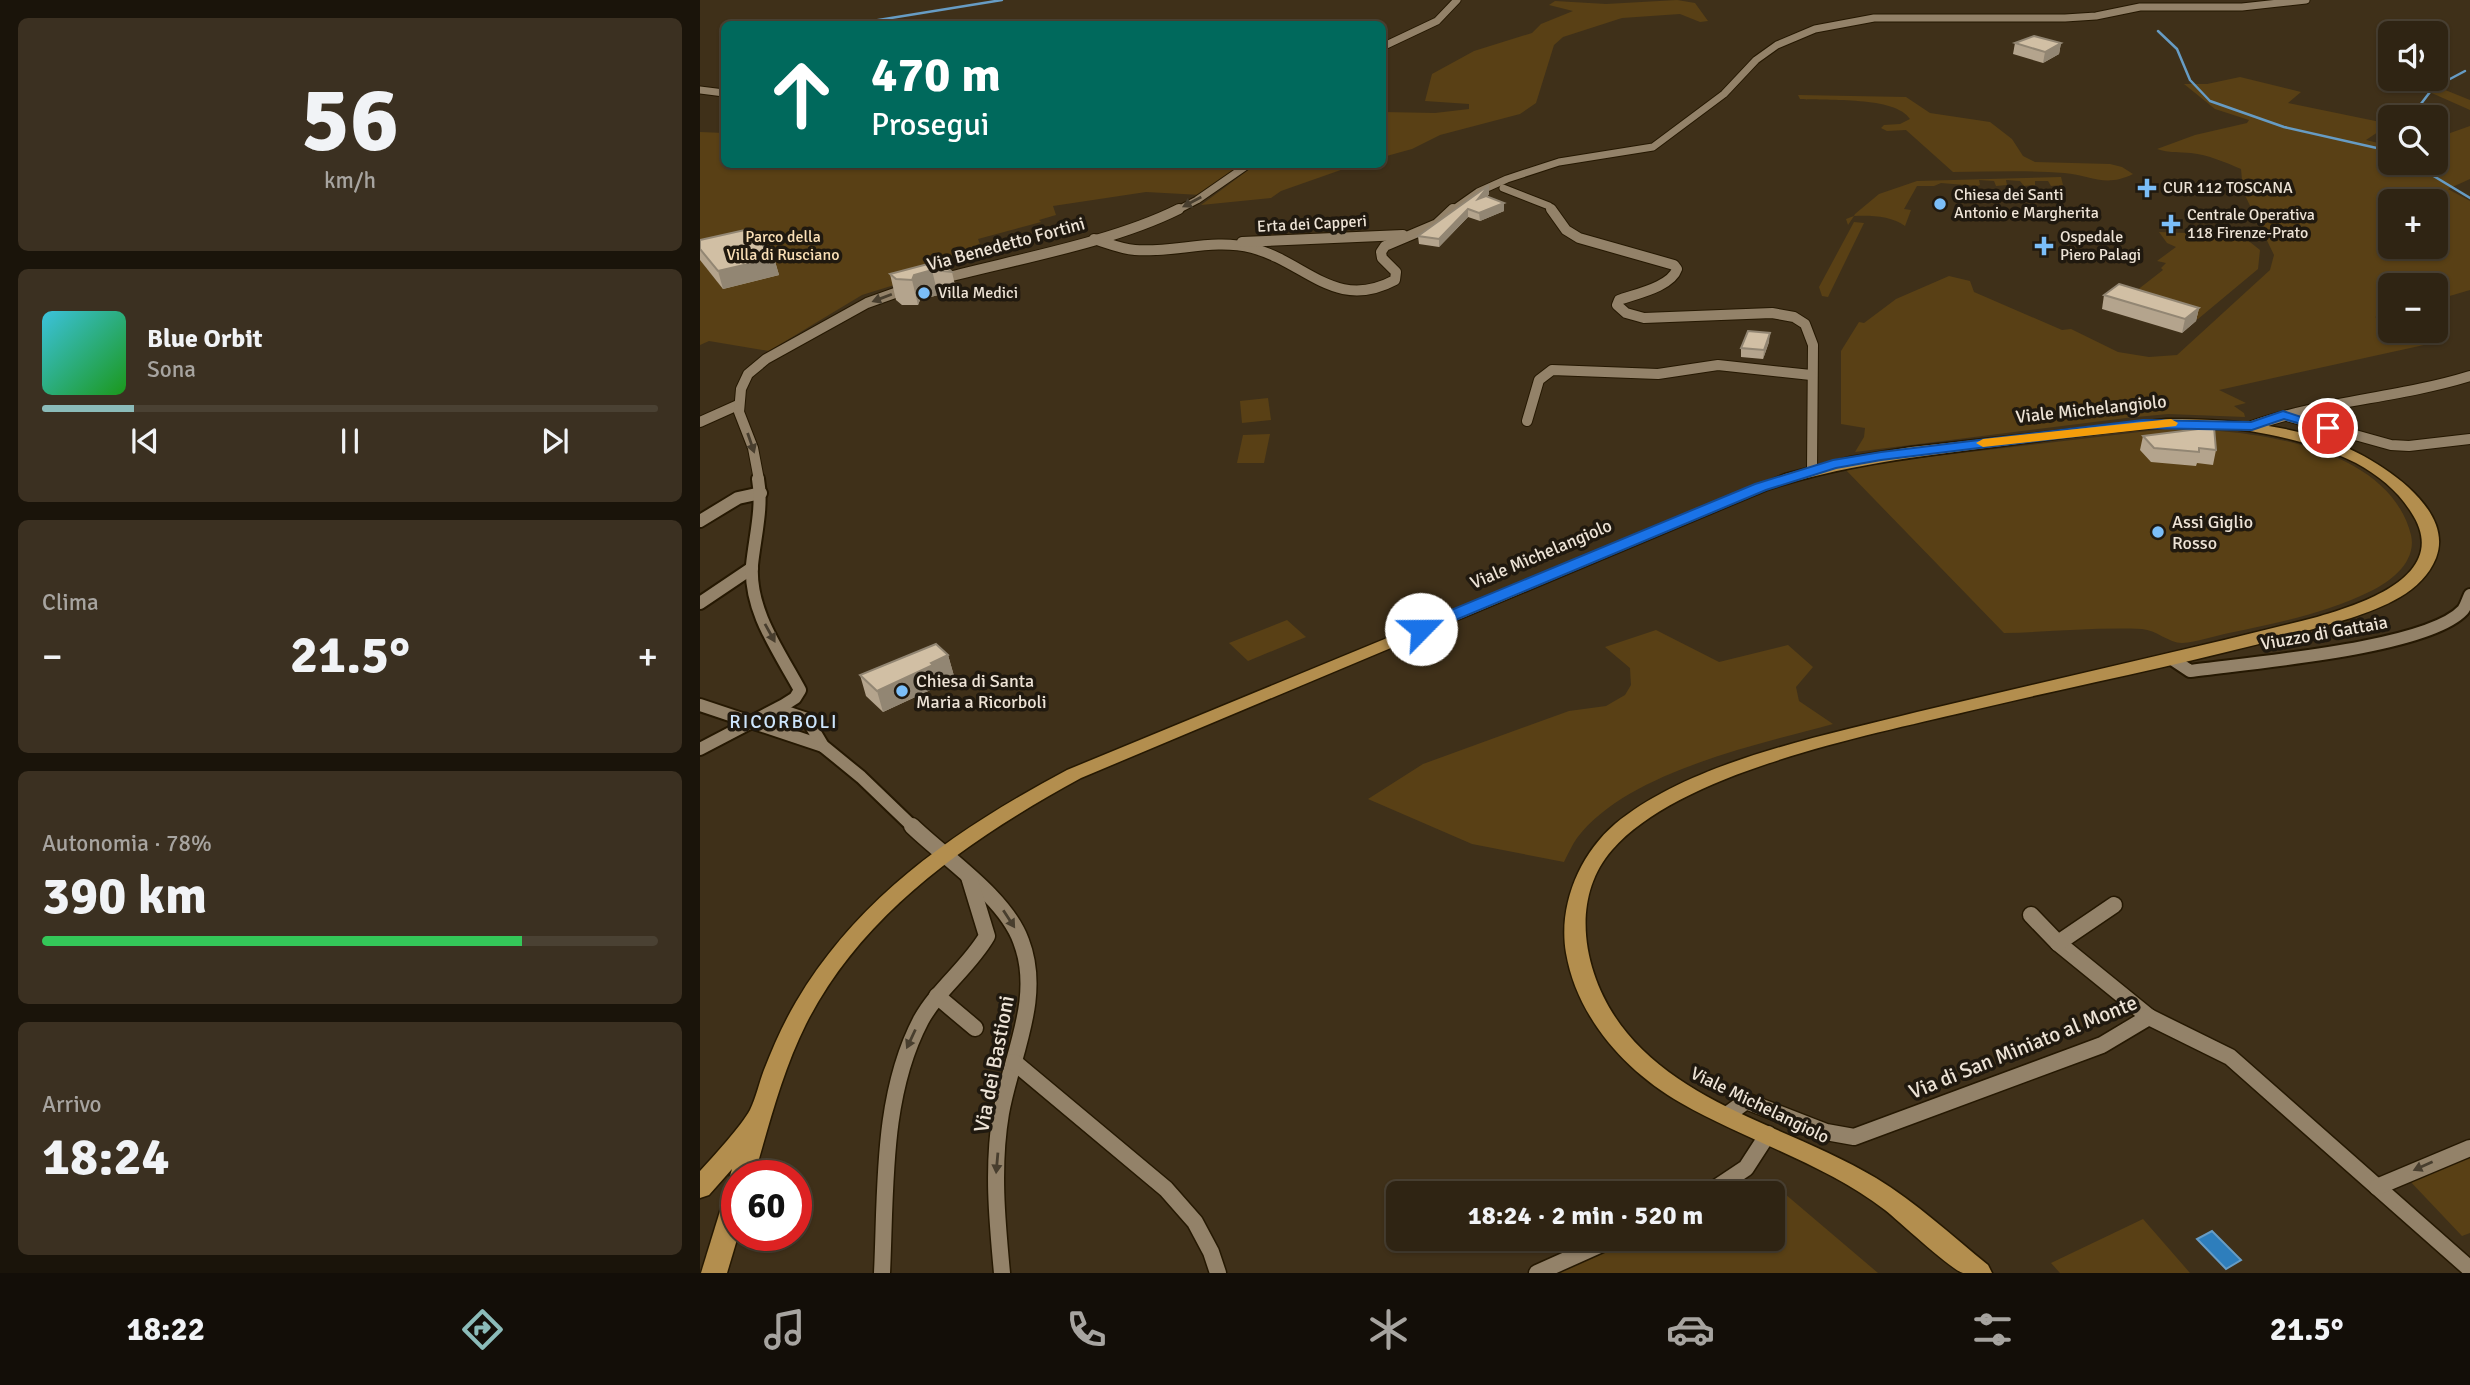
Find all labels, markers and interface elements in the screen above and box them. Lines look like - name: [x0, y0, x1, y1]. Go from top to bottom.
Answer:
- map controls: [2378, 21, 2448, 343]
- button: sound: [2378, 21, 2448, 91]
- text: 470 m: [871, 45, 1001, 105]
- icon: ahead: [756, 49, 847, 140]
- text: 56: [301, 64, 399, 177]
- text: Prosegui: [871, 105, 989, 144]
- button: search: [2378, 105, 2448, 175]
- text: km/h: [324, 166, 376, 195]
- marker: CUR 112 TOSCANA: [2137, 178, 2157, 198]
- place label: CUR 112 TOSCANA: [2163, 178, 2293, 198]
- place label: Chiesa dei Santi Antonio e Margherita: [1954, 185, 2099, 223]
- button: +: [2378, 189, 2448, 259]
- marker: Chiesa dei Santi Antonio e Margherita: [1932, 196, 1948, 212]
- one-way arrow: [1182, 197, 1202, 208]
- place label: Centrale Operativa 118 Firenze-Prato: [2187, 205, 2315, 243]
- street label: Erta dei Capperi: [1257, 211, 1367, 237]
- street label: Via Benedetto Fortini: [925, 212, 1087, 276]
- marker: Centrale Operativa 118 Firenze-Prato: [2161, 214, 2181, 234]
- park label: Parco della Villa di Rusciano: [727, 227, 839, 265]
- place label: Ospedale Piero Palagi: [2060, 227, 2141, 265]
- marker: Ospedale Piero Palagi: [2034, 236, 2054, 256]
- button: −: [2378, 273, 2448, 343]
- place label: Villa Medici: [938, 283, 1018, 303]
- marker: Villa Medici: [916, 285, 932, 301]
- one-way arrow: [871, 292, 892, 303]
- text: Blue Orbit: [147, 323, 263, 355]
- text: Sona: [147, 355, 196, 384]
- street label: Viale Michelangiolo: [2014, 390, 2168, 428]
- pin: [2298, 398, 2358, 458]
- icon: arrive: [2309, 409, 2347, 447]
- icon: previous: [126, 422, 164, 460]
- icon: pause: [331, 422, 369, 460]
- icon: next: [536, 422, 574, 460]
- one-way arrow: [746, 432, 757, 453]
- place label: Assi Giglio Rosso: [2172, 511, 2253, 554]
- street label: Viale Michelangiolo: [1467, 514, 1615, 594]
- marker: Assi Giglio Rosso: [2150, 524, 2166, 540]
- text: Clima: [42, 588, 99, 617]
- position arrow: [1384, 592, 1458, 666]
- street label: Viuzzo di Gattaia: [2259, 611, 2389, 655]
- text: 21.5°: [290, 623, 410, 687]
- one-way arrow: [764, 623, 776, 643]
- text: −: [42, 633, 63, 680]
- text: +: [637, 633, 658, 680]
- place label: Chiesa di Santa Maria a Ricorboli: [916, 670, 1047, 713]
- marker: Chiesa di Santa Maria a Ricorboli: [894, 683, 910, 699]
- district label: RICORBOLI: [729, 710, 839, 734]
- text: Autonomia · 78%: [42, 829, 212, 858]
- text: 390 km: [42, 864, 207, 928]
- one-way arrow: [1002, 909, 1015, 928]
- street label: Via di San Miniato al Monte: [1905, 989, 2141, 1105]
- street label: Via dei Bastioni: [968, 993, 1020, 1135]
- one-way arrow: [906, 1029, 917, 1049]
- street label: Viale Michelangiolo: [1687, 1062, 1833, 1148]
- text: Arrivo: [42, 1090, 102, 1119]
- text: 18:24: [42, 1125, 170, 1189]
- one-way arrow: [991, 1152, 1002, 1174]
- speed limit sign: 60: [721, 1160, 812, 1251]
- one-way arrow: [2413, 1160, 2433, 1172]
- text: 18:24 · 2 min · 520 m: [1468, 1200, 1703, 1232]
- icon: directions: [458, 1305, 507, 1354]
- icon: music: [760, 1305, 809, 1354]
- icon: phone: [1062, 1305, 1111, 1354]
- icon: climate: [1364, 1305, 1413, 1354]
- icon: car: [1666, 1305, 1715, 1354]
- icon: filters: [1968, 1305, 2017, 1354]
- text: 18:22: [126, 1310, 205, 1349]
- text: 21.5°: [2270, 1310, 2344, 1349]

